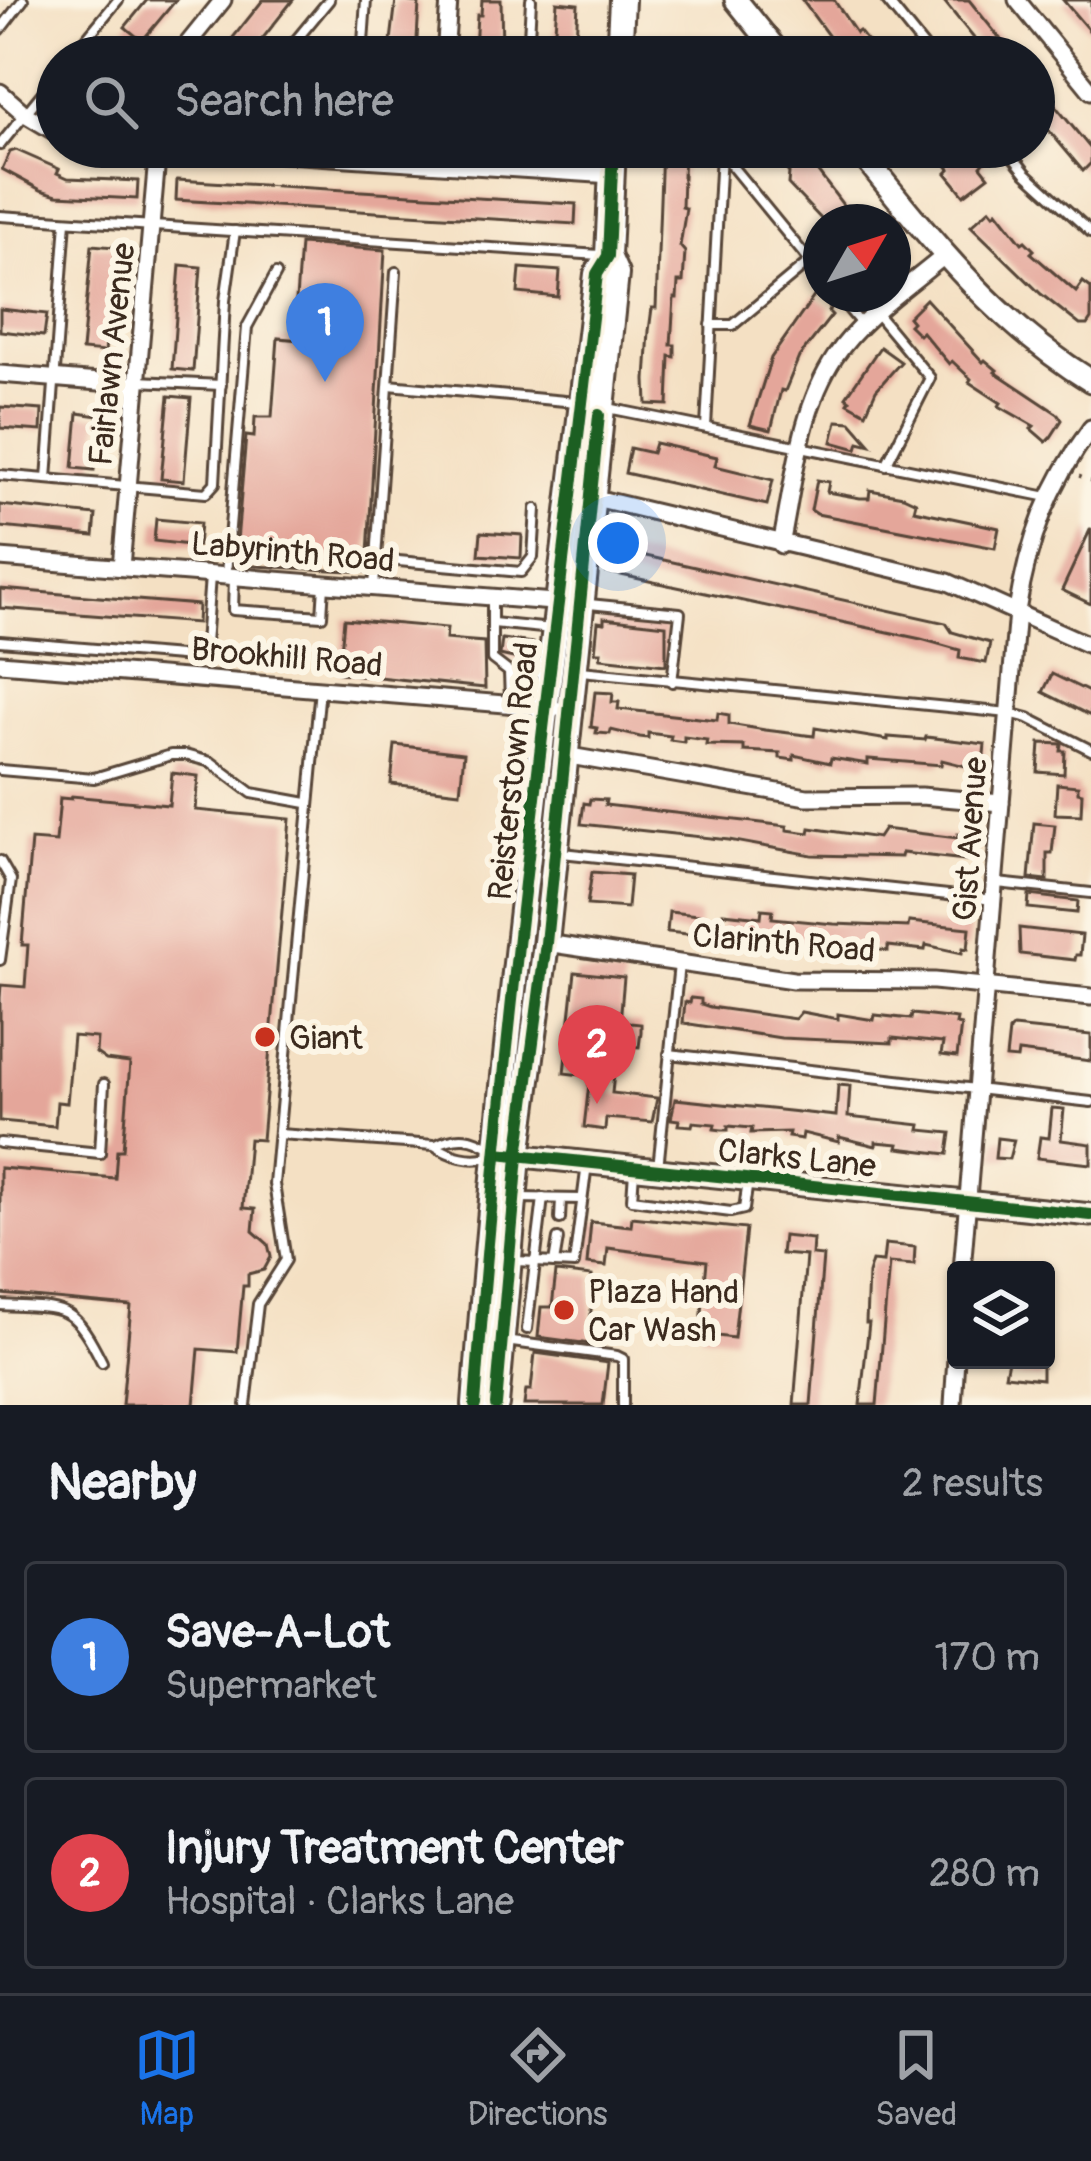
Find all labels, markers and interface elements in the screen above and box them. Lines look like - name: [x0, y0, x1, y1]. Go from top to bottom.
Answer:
- search box: [36, 36, 1055, 168]
- icon: search: [78, 69, 144, 135]
- text: Search here: [174, 74, 394, 130]
- north arrow: [803, 204, 911, 312]
- street label: Fairlawn Avenue: [80, 241, 145, 468]
- pin: 1: [286, 283, 364, 382]
- your location: [588, 513, 648, 573]
- street label: Labyrinth Road: [189, 523, 396, 582]
- street label: Brookhill Road: [189, 629, 384, 686]
- street label: Reisterstown Road: [480, 640, 547, 902]
- street label: Gist Avenue: [944, 756, 997, 923]
- street label: Clarinth Road: [691, 915, 877, 972]
- pin: 2: [558, 1005, 636, 1104]
- place label: Giant: [289, 1018, 363, 1059]
- marker: Giant: [252, 1024, 278, 1050]
- street label: Clarks Lane: [716, 1130, 878, 1187]
- map controls: [947, 1261, 1055, 1369]
- button: layers: [947, 1261, 1055, 1369]
- place label: Plaza Hand Car Wash: [588, 1272, 739, 1351]
- marker: Plaza Hand Car Wash: [551, 1297, 577, 1323]
- text: Nearby: [48, 1451, 196, 1515]
- text: 2 results: [902, 1459, 1043, 1508]
- text: Save-A-Lot: [165, 1605, 390, 1661]
- text: 1: [82, 1633, 98, 1682]
- text: 170 m: [934, 1633, 1040, 1682]
- text: Supermarket: [165, 1661, 377, 1710]
- text: Injury Treatment Center: [165, 1821, 624, 1877]
- text: 2: [79, 1849, 101, 1898]
- text: 280 m: [929, 1849, 1040, 1898]
- text: Hospital · Clarks Lane: [165, 1877, 514, 1926]
- tab: Map: [134, 2022, 200, 2135]
- tab: Directions: [468, 2022, 608, 2135]
- tab: Saved: [875, 2022, 957, 2135]

